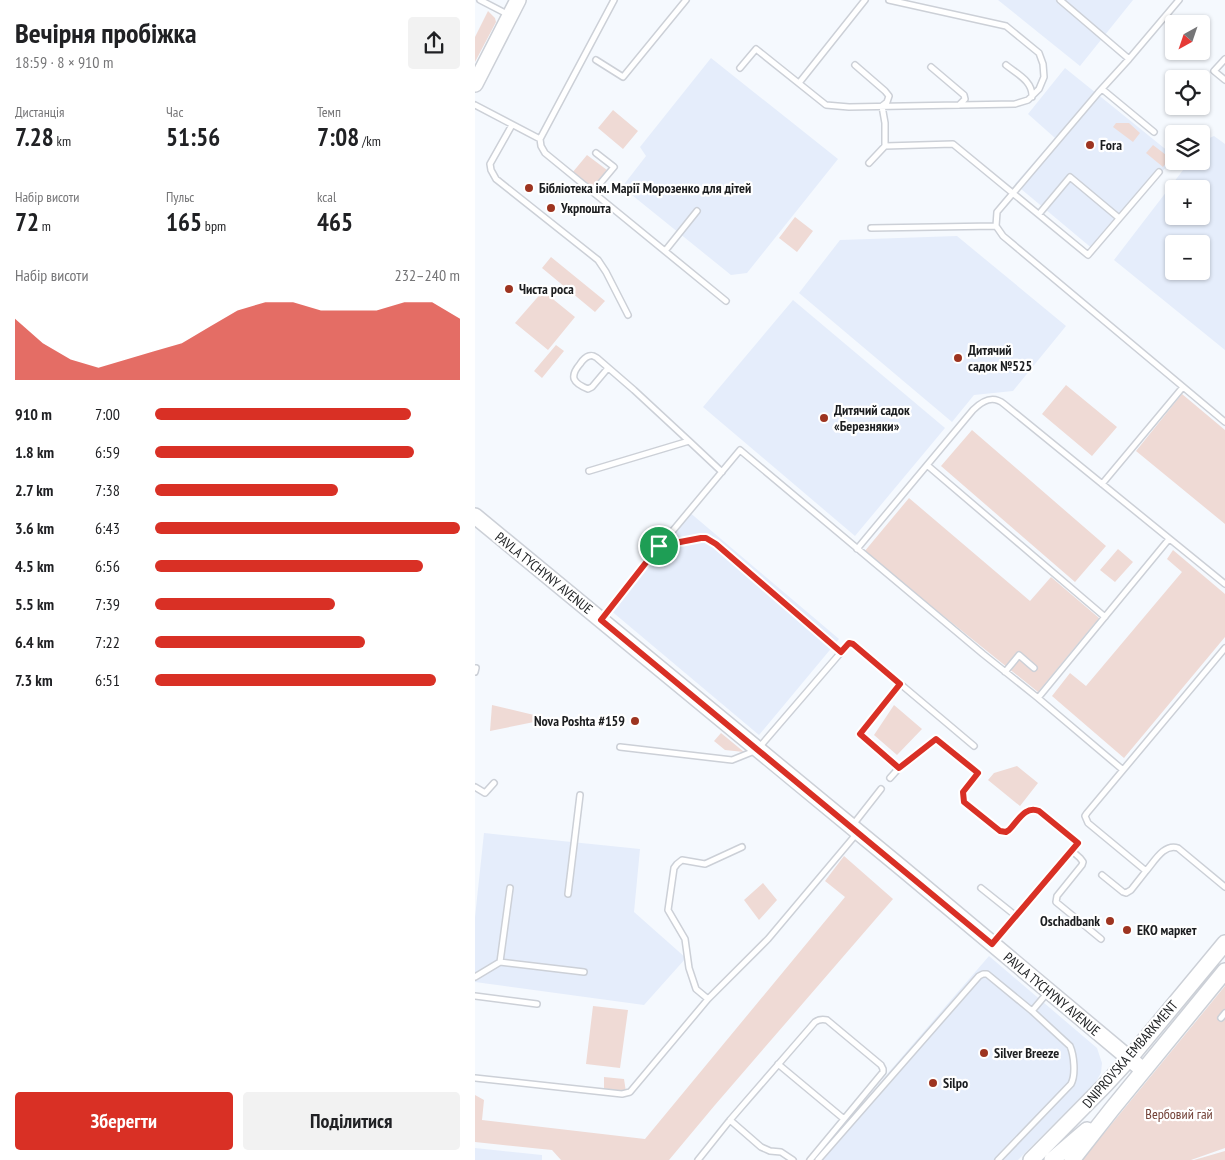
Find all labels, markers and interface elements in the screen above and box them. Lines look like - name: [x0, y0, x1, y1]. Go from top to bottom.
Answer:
- text: Вечірня пробіжка: [15, 14, 197, 51]
- north arrow: [1165, 15, 1210, 60]
- map controls: [1165, 15, 1210, 280]
- button: share: [408, 17, 460, 69]
- text: 18:59 · 8 × 910 m: [15, 52, 113, 72]
- button: locate: [1165, 70, 1210, 115]
- text: Дистанція: [15, 103, 64, 121]
- text: Час: [166, 103, 183, 121]
- text: Темп: [317, 103, 341, 121]
- text: 7.28: [15, 121, 54, 153]
- text: 51:56: [166, 121, 220, 153]
- text: 7:08: [317, 121, 359, 153]
- button: layers: [1165, 125, 1210, 170]
- text: km: [54, 132, 71, 150]
- text: /km: [359, 132, 381, 150]
- place label: Fora: [1100, 136, 1122, 154]
- marker: Fora: [1084, 139, 1096, 151]
- place label: Бібліотека ім. Марії Морозенко для дітей: [539, 179, 751, 197]
- button: +: [1165, 180, 1210, 225]
- marker: Бібліотека ім. Марії Морозенко для дітей: [523, 182, 535, 194]
- text: Набір висоти: [15, 188, 79, 206]
- text: Пульс: [166, 188, 194, 206]
- text: kcal: [317, 188, 336, 206]
- place label: Укрпошта: [560, 199, 611, 217]
- marker: Укрпошта: [545, 202, 557, 214]
- text: 72: [15, 206, 39, 238]
- text: 165: [166, 206, 202, 238]
- text: 465: [317, 206, 353, 238]
- text: m: [39, 217, 51, 235]
- text: bpm: [202, 217, 226, 235]
- button: −: [1165, 235, 1210, 280]
- text: Набір висоти: [15, 265, 88, 285]
- text: 232–240 m: [395, 265, 460, 285]
- place label: Чиста роса: [519, 280, 574, 298]
- marker: Чиста роса: [503, 283, 515, 295]
- place label: Дитячий садок №525: [968, 341, 1032, 375]
- marker: Дитячий садок №525: [952, 352, 964, 364]
- place label: Дитячий садок «Березняки»: [834, 401, 910, 435]
- text: 910 m: [15, 404, 52, 424]
- text: 7:00: [95, 404, 120, 424]
- marker: Дитячий садок «Березняки»: [818, 412, 830, 424]
- text: 1.8 km: [15, 442, 54, 462]
- text: 6:59: [95, 442, 120, 462]
- text: 2.7 km: [15, 480, 53, 500]
- text: 7:38: [95, 480, 120, 500]
- text: 3.6 km: [15, 518, 54, 538]
- text: 6:43: [95, 518, 120, 538]
- pin: [638, 525, 680, 567]
- street label: PAVLA TYCHYNY AVENUE: [491, 528, 597, 618]
- icon: arrive: [645, 532, 673, 560]
- text: 4.5 km: [15, 556, 54, 576]
- text: 6:56: [95, 556, 120, 576]
- text: 5.5 km: [15, 594, 54, 614]
- text: 7:39: [95, 594, 120, 614]
- text: 6.4 km: [15, 632, 54, 652]
- text: 7:22: [95, 632, 120, 652]
- text: 7.3 km: [15, 670, 53, 690]
- text: 6:51: [95, 670, 120, 690]
- place label: Nova Poshta #159: [534, 712, 625, 730]
- marker: Nova Poshta #159: [629, 715, 641, 727]
- place label: Oschadbank: [1040, 912, 1100, 930]
- marker: Oschadbank: [1104, 915, 1116, 927]
- place label: ЕКО маркет: [1137, 921, 1197, 939]
- marker: ЕКО маркет: [1121, 924, 1133, 936]
- street label: PAVLA TYCHYNY AVENUE: [1000, 948, 1104, 1040]
- street label: DNIPROVSKA EMBARKMENT: [1078, 996, 1182, 1112]
- place label: Silver Breeze: [994, 1044, 1059, 1062]
- marker: Silver Breeze: [978, 1047, 990, 1059]
- place label: Silpo: [943, 1074, 968, 1092]
- marker: Silpo: [927, 1077, 939, 1089]
- button: Зберегти: [15, 1092, 233, 1150]
- button: Поділитися: [243, 1092, 460, 1150]
- park label: Вербовий гай: [1145, 1105, 1213, 1123]

